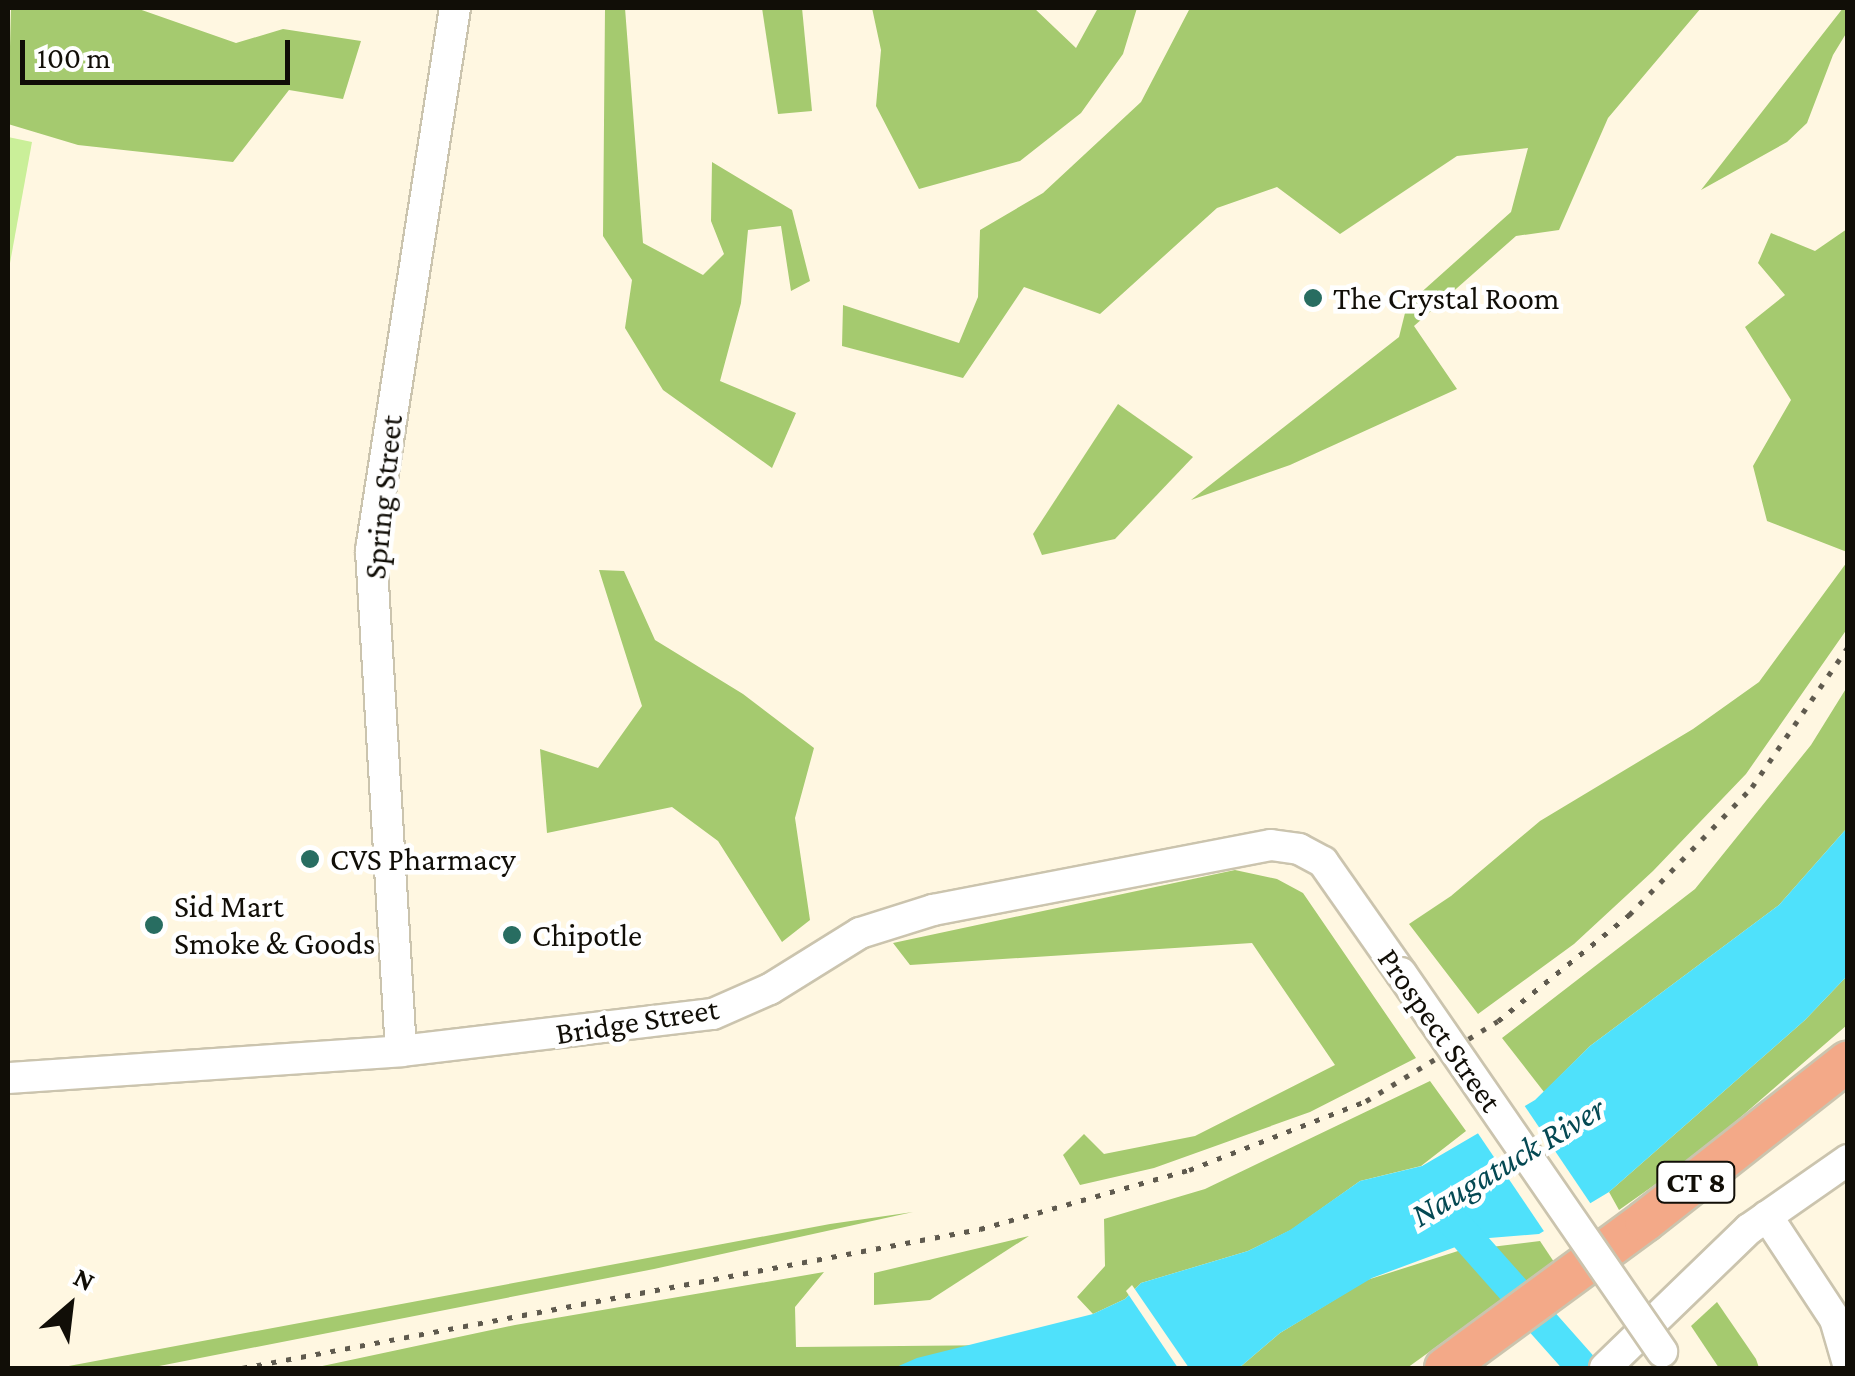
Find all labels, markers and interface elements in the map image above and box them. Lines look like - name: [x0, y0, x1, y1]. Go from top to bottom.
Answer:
- scale bar: [25, 20, 295, 82]
- text: 100 m: [37, 41, 111, 74]
- place label: The Crystal Room: [1333, 279, 1560, 317]
- marker: The Crystal Room: [1302, 287, 1324, 309]
- street label: Spring Street: [355, 413, 411, 581]
- place label: CVS Pharmacy: [330, 840, 516, 878]
- marker: CVS Pharmacy: [299, 848, 321, 870]
- place label: Sid Mart Smoke & Goods: [174, 888, 375, 963]
- marker: Sid Mart Smoke & Goods: [143, 914, 165, 936]
- place label: Chipotle: [532, 916, 642, 954]
- marker: Chipotle: [501, 924, 523, 946]
- street label: Prospect Street: [1370, 941, 1510, 1119]
- street label: Bridge Street: [553, 989, 721, 1053]
- water label: Naugatuck River: [1403, 1088, 1613, 1236]
- road number: CT 8: [1656, 1157, 1736, 1207]
- north arrow: [20, 1256, 120, 1356]
- text: N: [69, 1261, 100, 1297]

